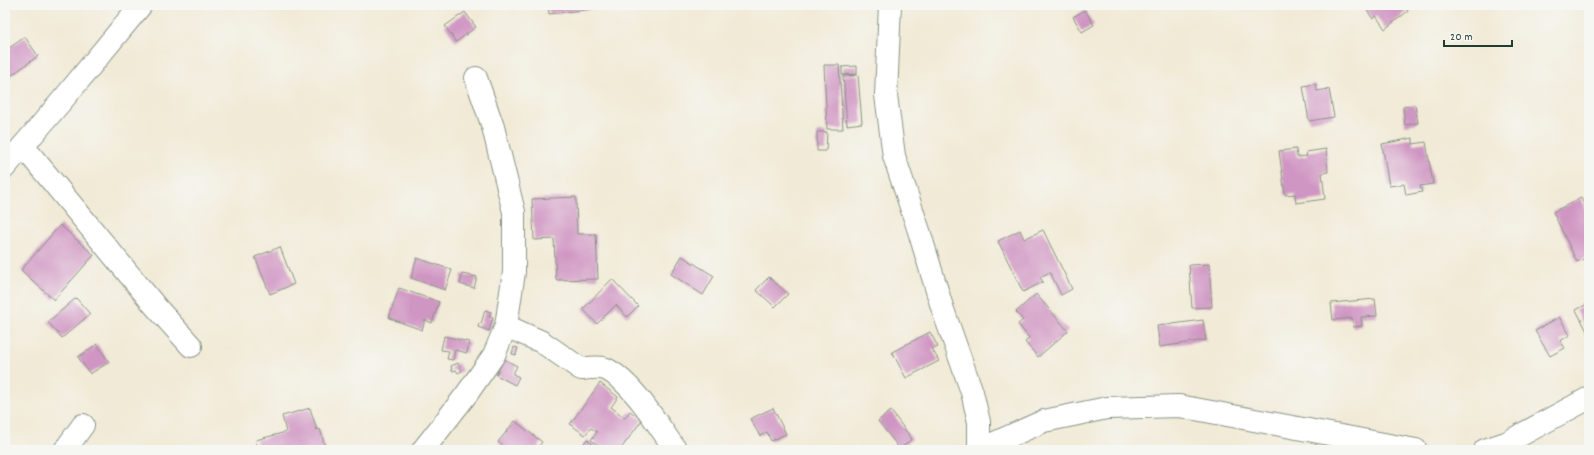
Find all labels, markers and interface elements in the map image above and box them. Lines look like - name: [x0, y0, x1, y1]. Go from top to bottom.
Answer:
- scale bar: [1444, 22, 1512, 48]
- text: 20 m: [1450, 29, 1473, 46]

